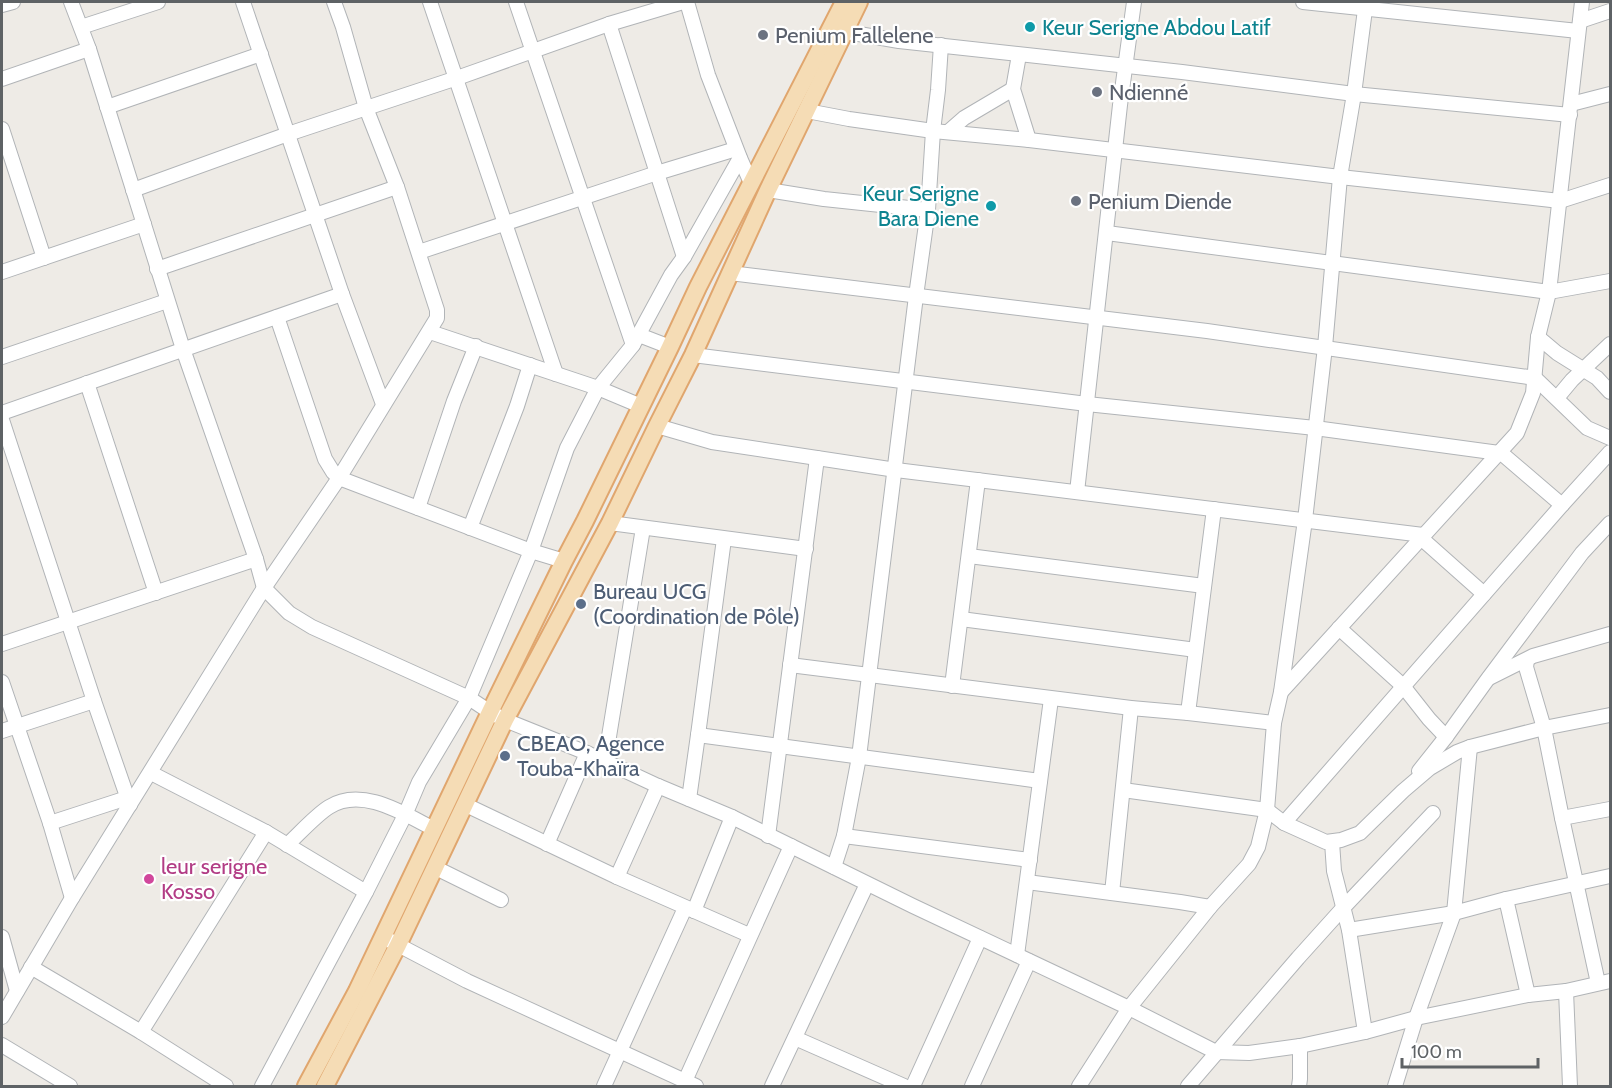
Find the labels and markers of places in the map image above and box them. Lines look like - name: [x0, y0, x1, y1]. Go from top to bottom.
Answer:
- place label: Keur Serigne Abdou Latif: [1042, 14, 1271, 41]
- marker: Keur Serigne Abdou Latif: [1023, 20, 1037, 34]
- place label: Penium Fallelene: [775, 22, 934, 49]
- marker: Penium Fallelene: [756, 28, 770, 42]
- place label: Ndienné: [1109, 79, 1188, 106]
- marker: Ndienné: [1090, 85, 1104, 99]
- place label: Keur Serigne Bara Diene: [862, 180, 979, 232]
- place label: Penium Diende: [1088, 188, 1232, 215]
- marker: Penium Diende: [1069, 194, 1083, 208]
- marker: Keur Serigne Bara Diene: [984, 199, 998, 213]
- place label: Bureau UCG (Coordination de Pôle): [593, 578, 800, 630]
- marker: Bureau UCG (Coordination de Pôle): [574, 597, 588, 611]
- place label: CBEAO, Agence Touba-Khaïra: [517, 730, 665, 782]
- marker: CBEAO, Agence Touba-Khaïra: [498, 749, 512, 763]
- place label: leur serigne Kosso: [161, 853, 267, 905]
- marker: leur serigne Kosso: [142, 872, 156, 886]

